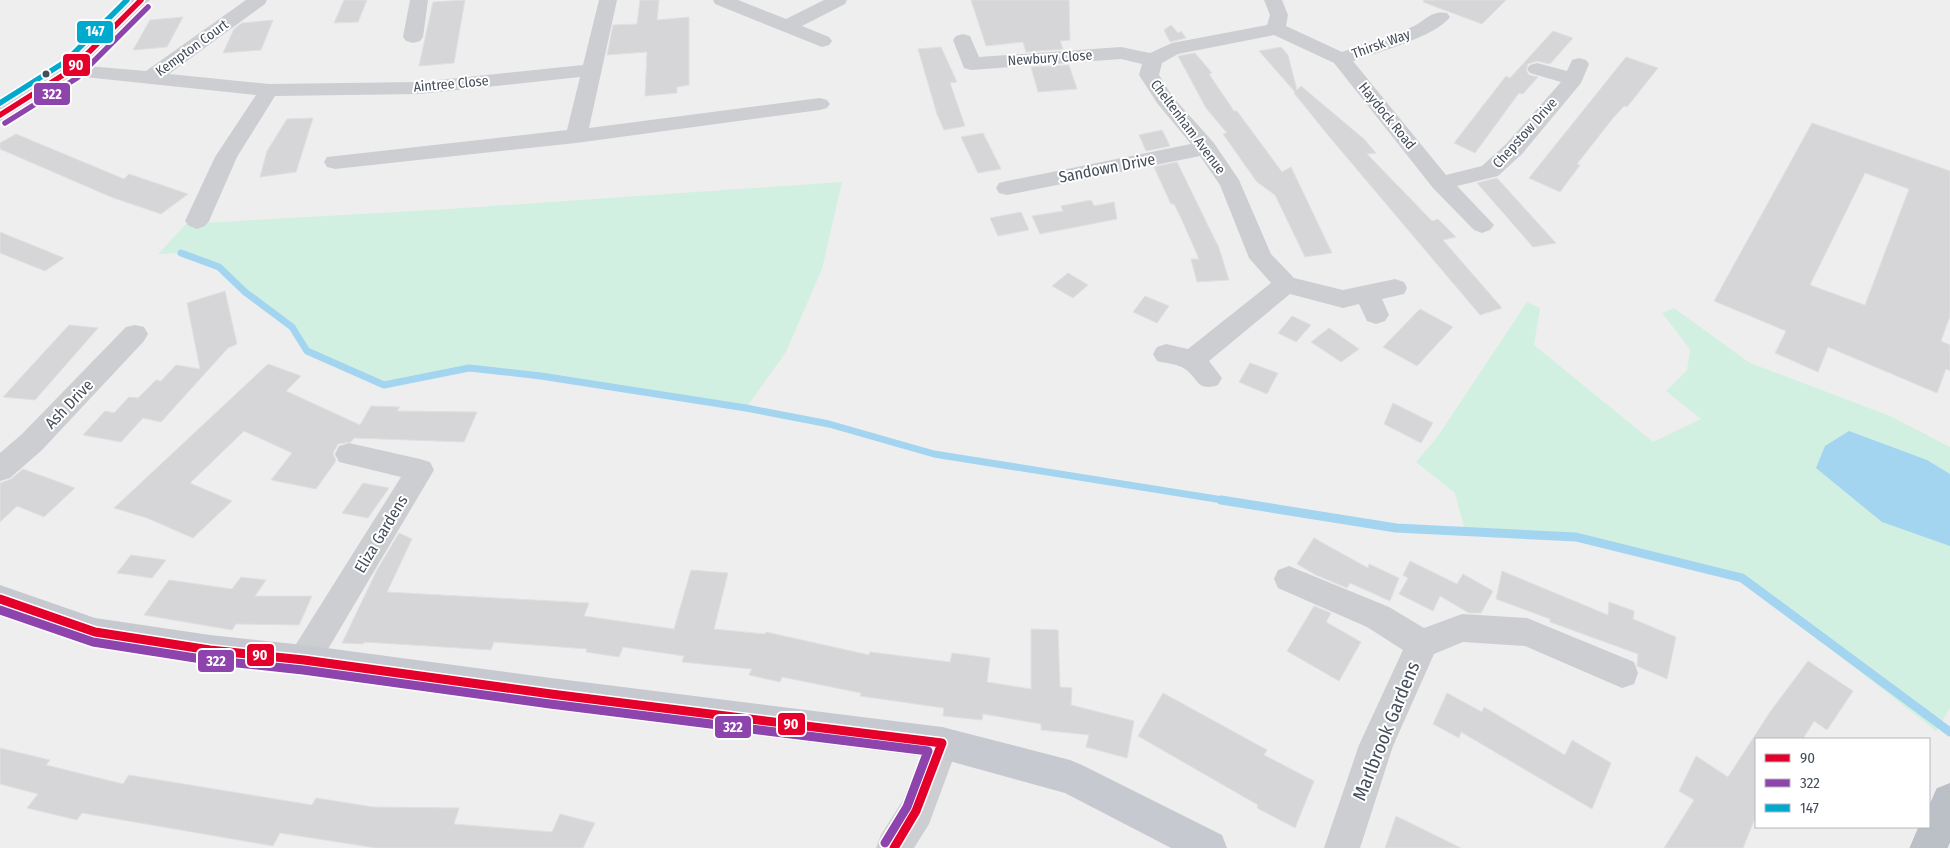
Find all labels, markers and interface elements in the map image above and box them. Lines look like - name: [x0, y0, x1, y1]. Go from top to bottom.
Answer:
- street label: Kempton Court: [152, 16, 232, 80]
- line badge: 147: [76, 20, 114, 44]
- text: 147: [86, 23, 104, 40]
- street label: Thirsk Way: [1350, 25, 1413, 62]
- street label: Newbury Close: [1007, 47, 1093, 69]
- line badge: 90: [62, 53, 91, 77]
- text: 90: [69, 57, 84, 74]
- unlabelled marker: [41, 69, 51, 79]
- street label: Aintree Close: [413, 72, 489, 96]
- street label: Cheltenham Avenue: [1147, 76, 1229, 178]
- street label: Haydock Road: [1355, 79, 1419, 153]
- line badge: 322: [33, 82, 71, 106]
- text: 322: [41, 86, 62, 103]
- street label: Chepstow Drive: [1489, 94, 1561, 172]
- street label: Sandown Drive: [1057, 149, 1157, 187]
- street label: Ash Drive: [41, 375, 97, 433]
- street label: Eliza Gardens: [350, 492, 412, 576]
- line badge: 90: [246, 643, 275, 667]
- text: 90: [253, 647, 268, 664]
- line badge: 322: [197, 649, 235, 673]
- text: 322: [205, 653, 226, 670]
- street label: Marlbrook Gardens: [1348, 658, 1424, 804]
- line badge: 90: [777, 712, 806, 736]
- line badge: 322: [714, 715, 752, 739]
- text: 90: [784, 716, 799, 733]
- text: 322: [722, 719, 743, 736]
- legend: [1755, 738, 1930, 828]
- text: 90: [1800, 749, 1815, 767]
- text: 322: [1800, 774, 1820, 792]
- text: 147: [1800, 799, 1819, 817]

